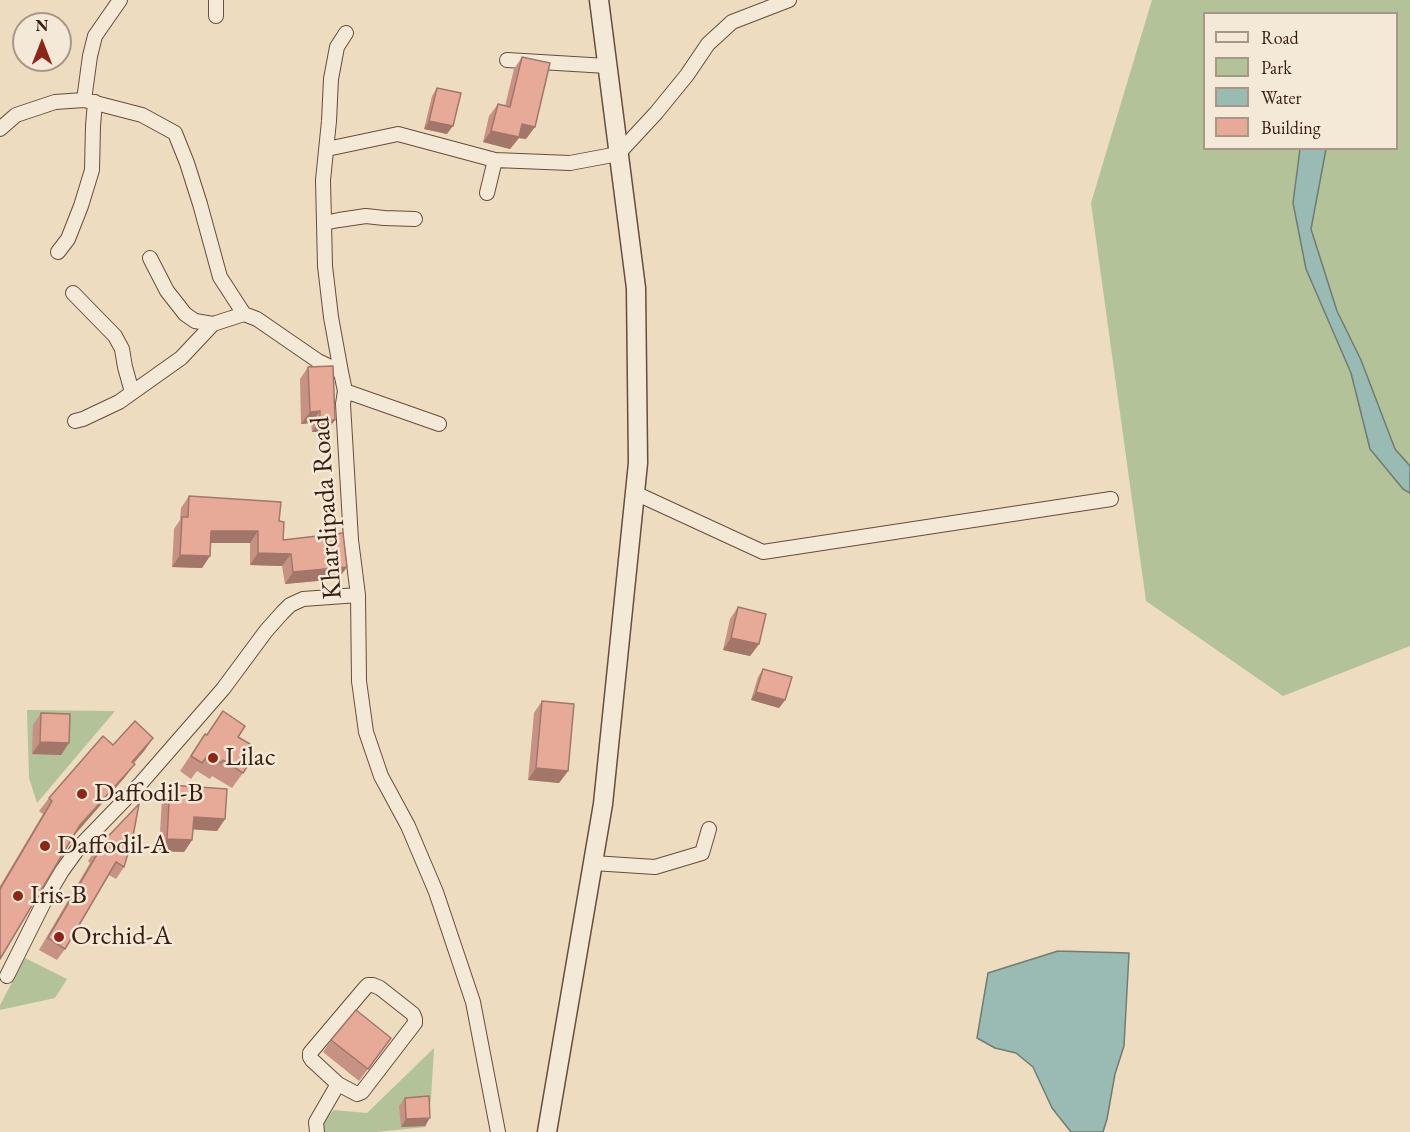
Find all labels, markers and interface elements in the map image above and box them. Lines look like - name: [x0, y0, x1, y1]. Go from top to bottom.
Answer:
- north arrow: [12, 12, 72, 72]
- legend: [1203, 12, 1398, 150]
- text: N: [36, 15, 48, 36]
- text: Road: [1261, 26, 1299, 49]
- text: Park: [1261, 56, 1292, 79]
- text: Water: [1261, 86, 1302, 109]
- text: Building: [1261, 116, 1321, 139]
- street label: Khardipada Road: [304, 416, 350, 600]
- place label: Lilac: [225, 742, 276, 774]
- marker: Lilac: [206, 751, 220, 765]
- place label: Daffodil-B: [94, 778, 203, 810]
- marker: Daffodil-B: [75, 787, 89, 801]
- place label: Daffodil-A: [57, 830, 169, 862]
- marker: Daffodil-A: [38, 839, 52, 853]
- place label: Iris-B: [30, 880, 87, 912]
- marker: Iris-B: [11, 889, 25, 903]
- place label: Orchid-A: [71, 921, 172, 953]
- marker: Orchid-A: [52, 930, 66, 944]

